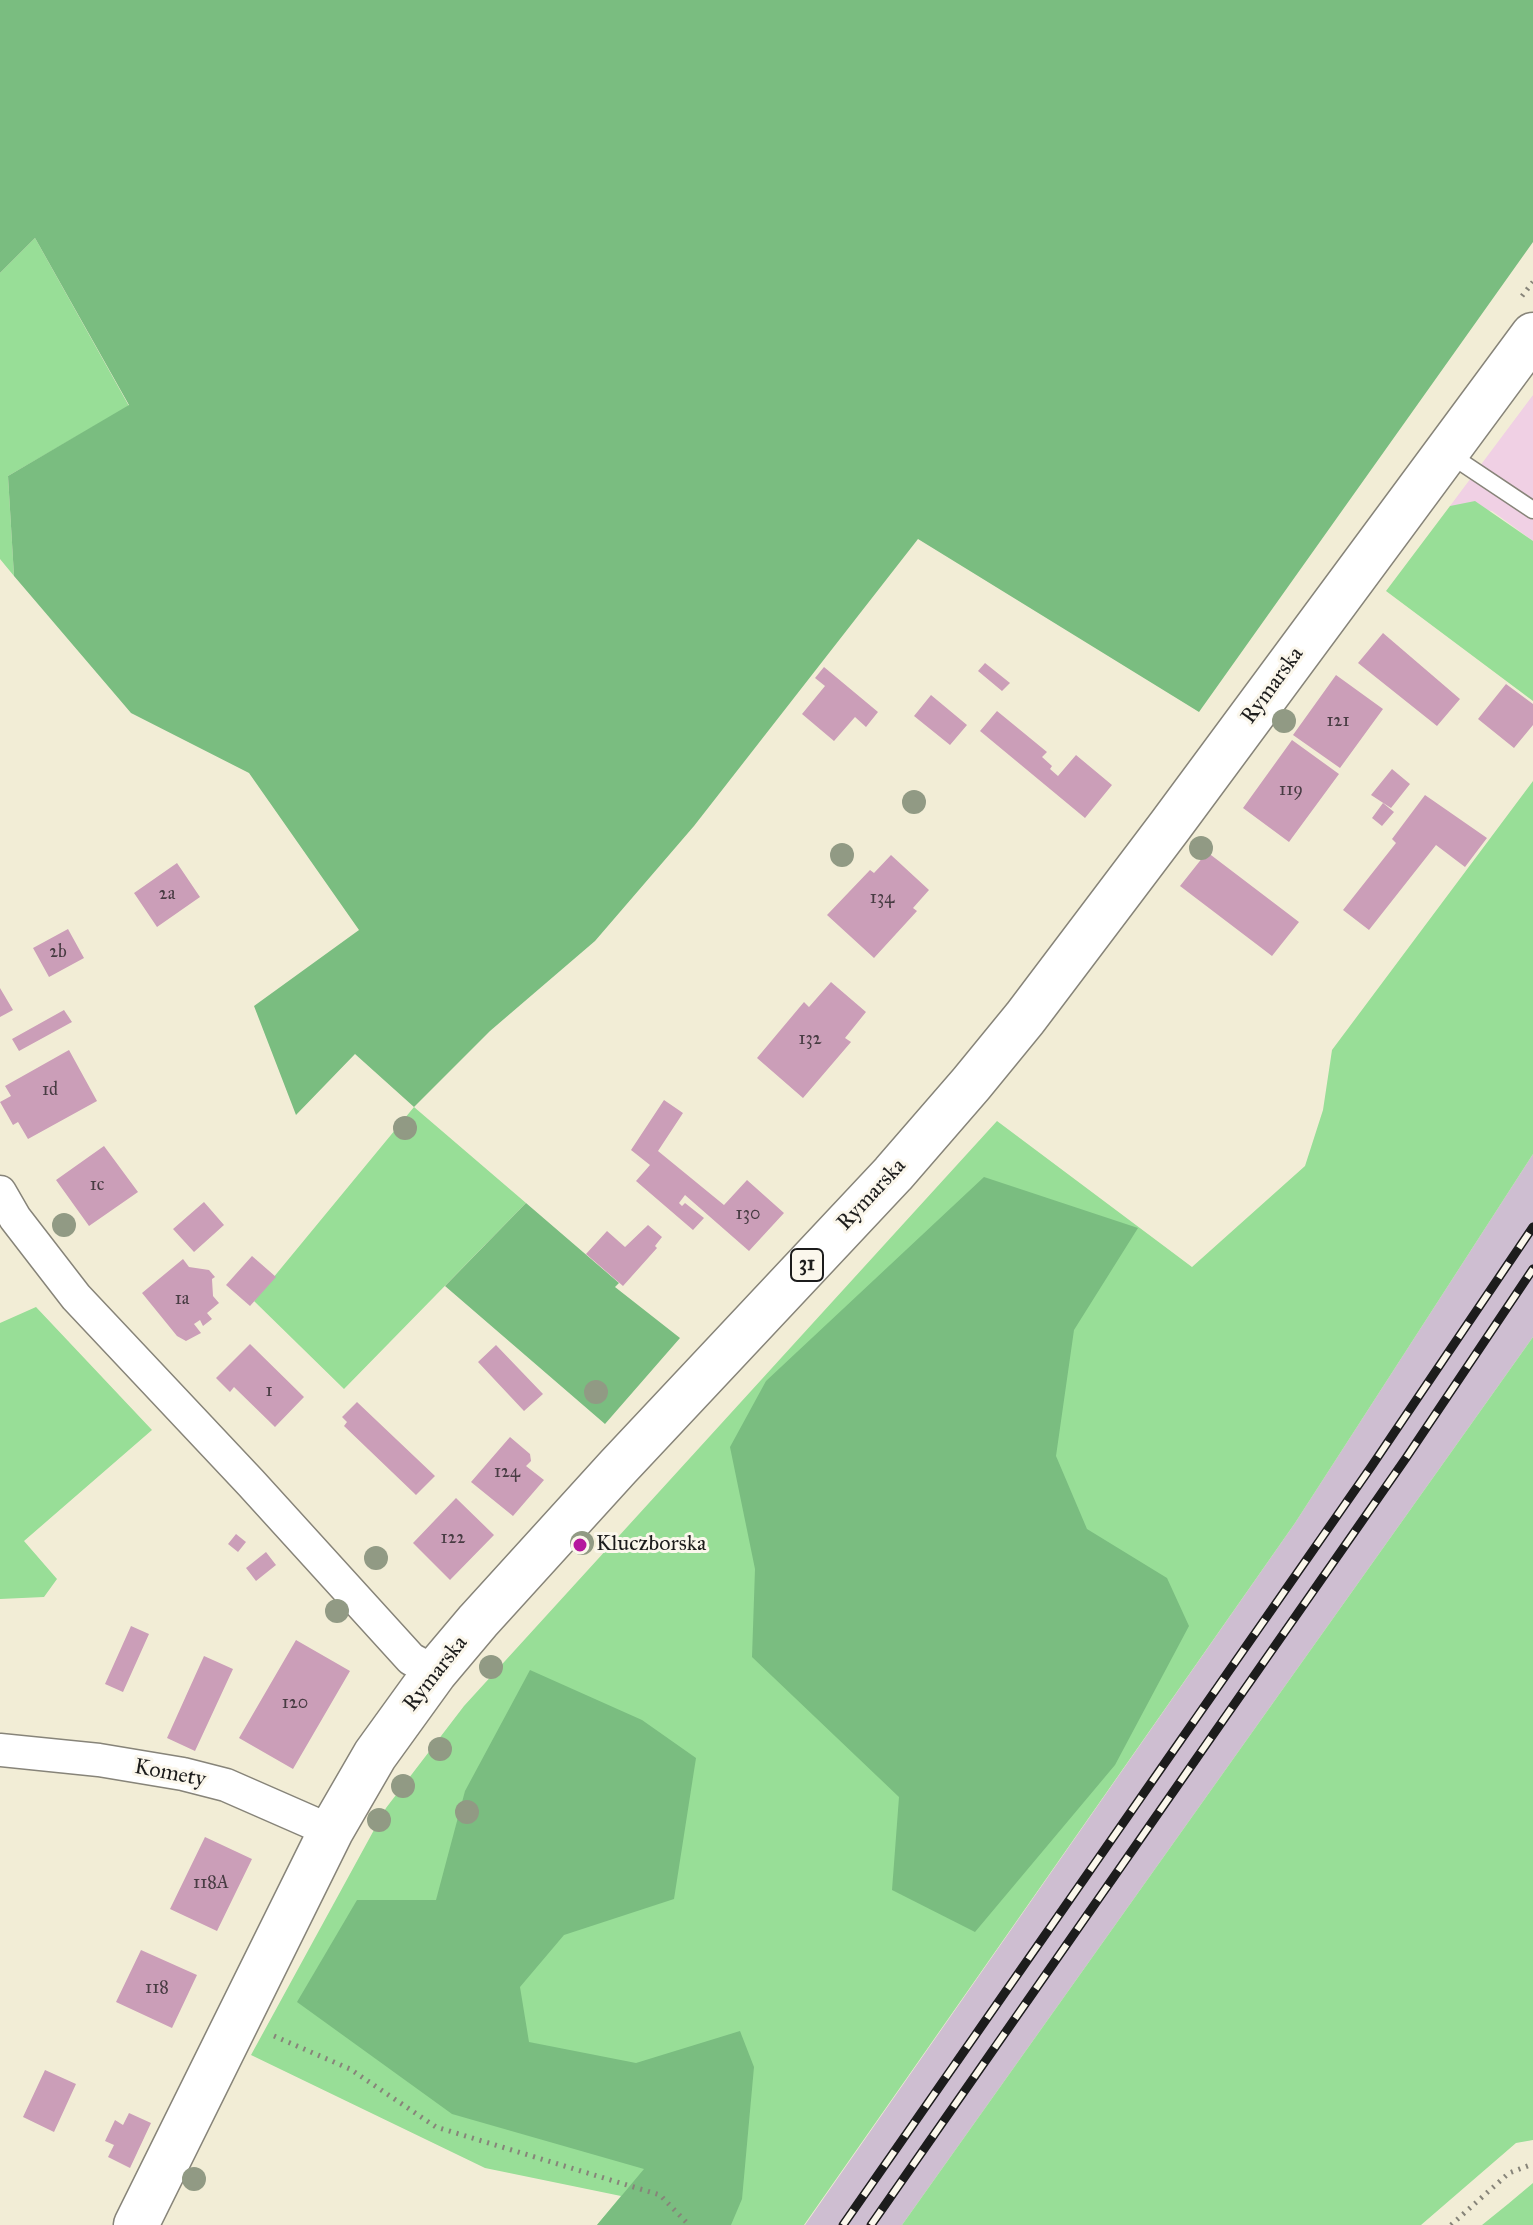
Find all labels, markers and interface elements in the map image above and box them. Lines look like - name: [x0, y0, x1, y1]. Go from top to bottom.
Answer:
- street label: Rymarska: [1236, 642, 1310, 730]
- house number: 121: [1326, 711, 1350, 733]
- house number: 119: [1279, 780, 1303, 802]
- house number: 2a: [159, 884, 175, 906]
- house number: 134: [870, 888, 894, 910]
- house number: 2b: [49, 942, 67, 964]
- house number: 132: [798, 1029, 822, 1051]
- house number: 1d: [42, 1080, 58, 1102]
- street label: Rymarska: [832, 1154, 912, 1236]
- house number: 1c: [90, 1175, 104, 1197]
- house number: 130: [736, 1204, 760, 1226]
- road number: 31: [791, 1249, 823, 1281]
- house number: 1a: [175, 1289, 189, 1311]
- house number: 1: [265, 1381, 273, 1403]
- house number: 124: [494, 1462, 520, 1484]
- house number: 122: [441, 1528, 465, 1550]
- place label: Kluczborska: [596, 1532, 706, 1558]
- marker: Kluczborska: [571, 1536, 589, 1554]
- street label: Rymarska: [398, 1631, 474, 1717]
- house number: 120: [282, 1693, 308, 1715]
- street label: Komety: [132, 1754, 208, 1794]
- house number: 118A: [193, 1873, 229, 1895]
- house number: 118: [145, 1978, 169, 2000]

